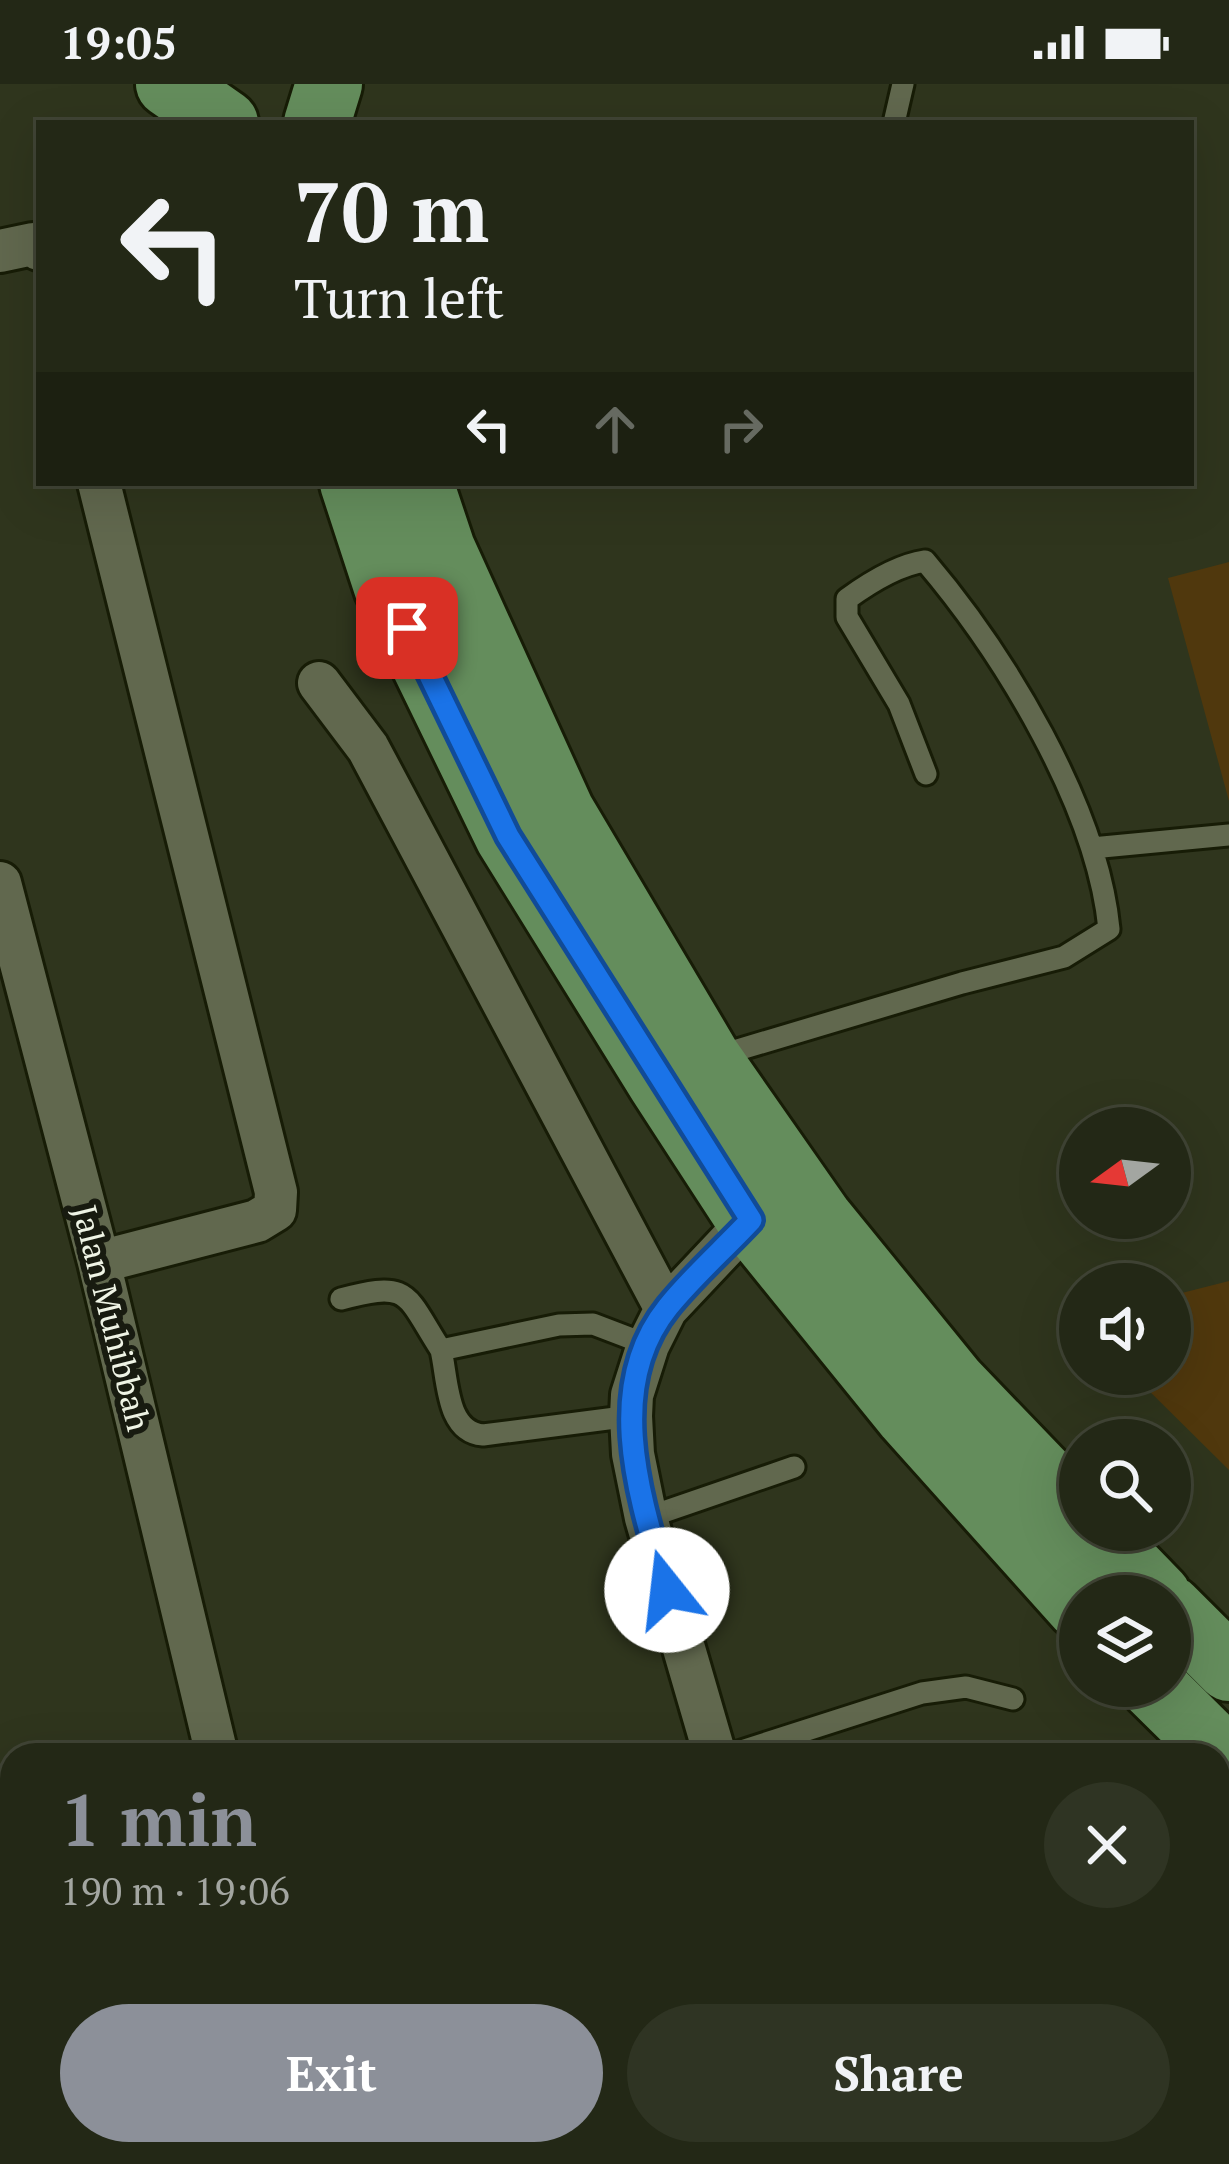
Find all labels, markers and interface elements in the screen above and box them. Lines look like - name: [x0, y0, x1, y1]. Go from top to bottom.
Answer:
- text: 19:05: [60, 12, 177, 72]
- text: 70 m: [294, 155, 489, 266]
- icon: left: [96, 168, 252, 324]
- text: Turn left: [294, 262, 504, 333]
- icon: left: [456, 396, 522, 462]
- icon: ahead: [582, 396, 648, 462]
- icon: right: [708, 396, 774, 462]
- pin: [356, 577, 458, 679]
- icon: arrive: [374, 595, 440, 661]
- north arrow: [1059, 1107, 1191, 1239]
- map controls: [1059, 1107, 1191, 1707]
- street label: Jalan Muhibbah: [64, 1201, 161, 1435]
- button: sound: [1059, 1263, 1191, 1395]
- button: search: [1059, 1419, 1191, 1551]
- position arrow: [604, 1527, 730, 1653]
- button: layers: [1059, 1575, 1191, 1707]
- text: 1 min: [60, 1771, 257, 1867]
- button: close: [1044, 1782, 1170, 1908]
- text: 190 m · 19:06: [60, 1864, 290, 1916]
- button: Exit: [60, 2004, 603, 2142]
- button: Share: [627, 2004, 1170, 2142]

